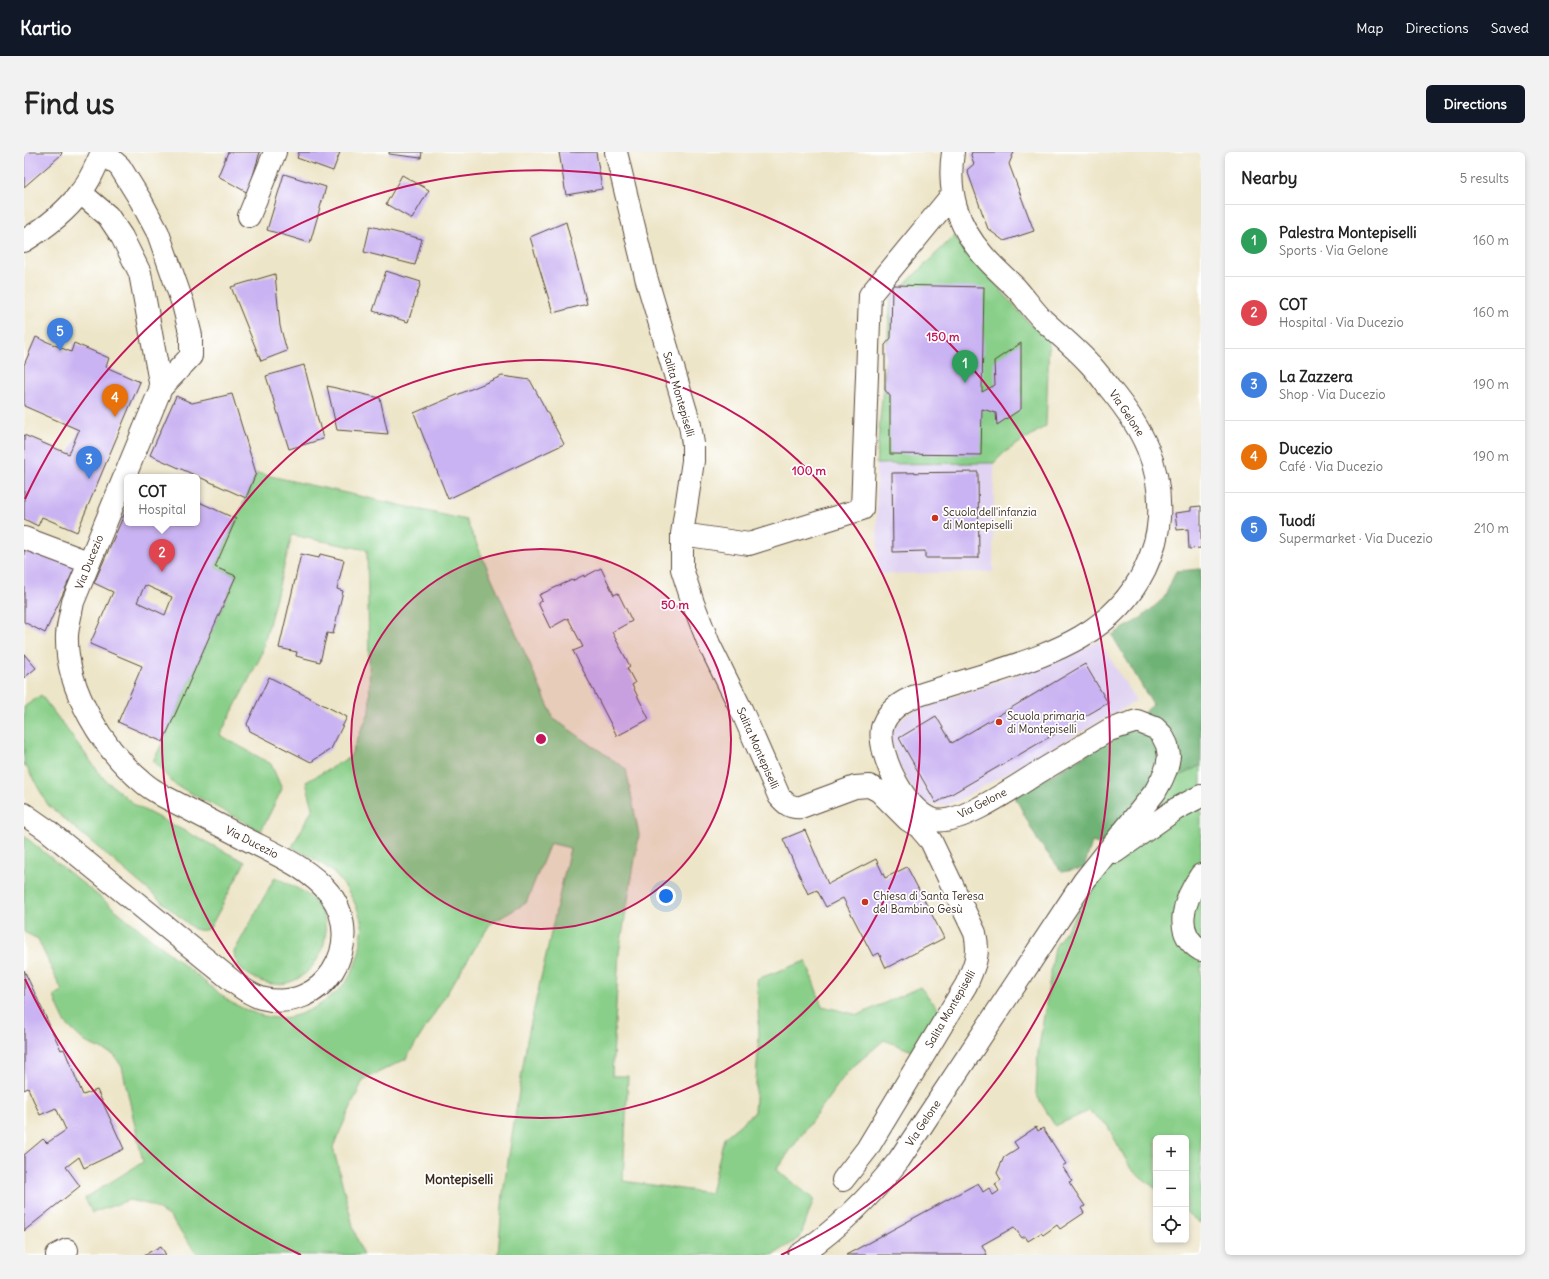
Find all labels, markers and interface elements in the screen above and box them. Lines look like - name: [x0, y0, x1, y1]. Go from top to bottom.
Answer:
- text: Kartio: [20, 16, 72, 40]
- text: Map: [1356, 19, 1383, 37]
- text: Directions: [1405, 19, 1469, 37]
- text: Saved: [1491, 19, 1529, 37]
- button: Directions: [1426, 85, 1525, 123]
- text: Find us: [24, 86, 115, 122]
- text: Nearby: [1241, 167, 1297, 189]
- text: 5 results: [1460, 170, 1509, 187]
- text: Palestra Montepiselli: [1279, 223, 1417, 242]
- text: 1: [1251, 232, 1257, 249]
- text: 160 m: [1473, 232, 1509, 249]
- text: Sports · Via Gelone: [1279, 242, 1388, 259]
- text: COT: [1279, 295, 1308, 314]
- text: 2: [1250, 304, 1258, 321]
- text: 160 m: [1473, 304, 1509, 321]
- text: Hospital · Via Ducezio: [1279, 314, 1404, 331]
- pin: 5: [47, 318, 73, 351]
- text: 150 m: [927, 329, 960, 344]
- street label: Salita Montepiselli: [660, 350, 698, 438]
- pin: 1: [952, 350, 978, 383]
- text: La Zazzera: [1279, 367, 1353, 386]
- text: 3: [1250, 376, 1258, 393]
- text: 190 m: [1473, 376, 1509, 393]
- pin: 4: [102, 384, 128, 417]
- text: Shop · Via Ducezio: [1279, 386, 1386, 403]
- street label: Via Gelone: [1106, 387, 1148, 439]
- text: Ducezio: [1279, 439, 1333, 458]
- pin: 3: [76, 446, 102, 479]
- text: 4: [1250, 448, 1258, 465]
- text: 190 m: [1473, 448, 1509, 465]
- text: Café · Via Ducezio: [1279, 458, 1383, 475]
- text: 100 m: [792, 463, 826, 478]
- popup: [124, 474, 200, 526]
- text: COT: [138, 482, 167, 501]
- text: Hospital: [138, 501, 186, 518]
- place label: Scuola dell'infanzia di Montepiselli: [943, 505, 1037, 532]
- text: Tuodí: [1279, 511, 1315, 530]
- marker: Scuola dell'infanzia di Montepiselli: [930, 513, 940, 523]
- text: 5: [1250, 520, 1258, 537]
- text: 210 m: [1474, 520, 1509, 537]
- text: Supermarket · Via Ducezio: [1279, 530, 1433, 547]
- street label: Via Ducezio: [72, 533, 106, 591]
- pin: 2: [149, 539, 175, 572]
- text: 50 m: [661, 597, 690, 612]
- street label: Salita Montepiselli: [734, 705, 782, 791]
- place label: Scuola primaria di Montepiselli: [1007, 709, 1085, 736]
- marker: Scuola primaria di Montepiselli: [994, 717, 1004, 727]
- centre of rings: [534, 732, 548, 746]
- street label: Via Gelone: [955, 785, 1009, 821]
- street label: Via Ducezio: [223, 823, 281, 861]
- your location: [656, 886, 676, 906]
- place label: Chiesa di Santa Teresa del Bambino Gesù: [873, 889, 984, 916]
- marker: Chiesa di Santa Teresa del Bambino Gesù: [860, 897, 870, 907]
- street label: Salita Montepiselli: [922, 967, 978, 1051]
- street label: Via Gelone: [902, 1097, 944, 1149]
- map controls: [1153, 1135, 1189, 1243]
- button: +: [1153, 1135, 1189, 1171]
- district label: Montepiselli: [425, 1171, 493, 1188]
- button: −: [1153, 1171, 1189, 1207]
- button: locate: [1153, 1207, 1189, 1243]

